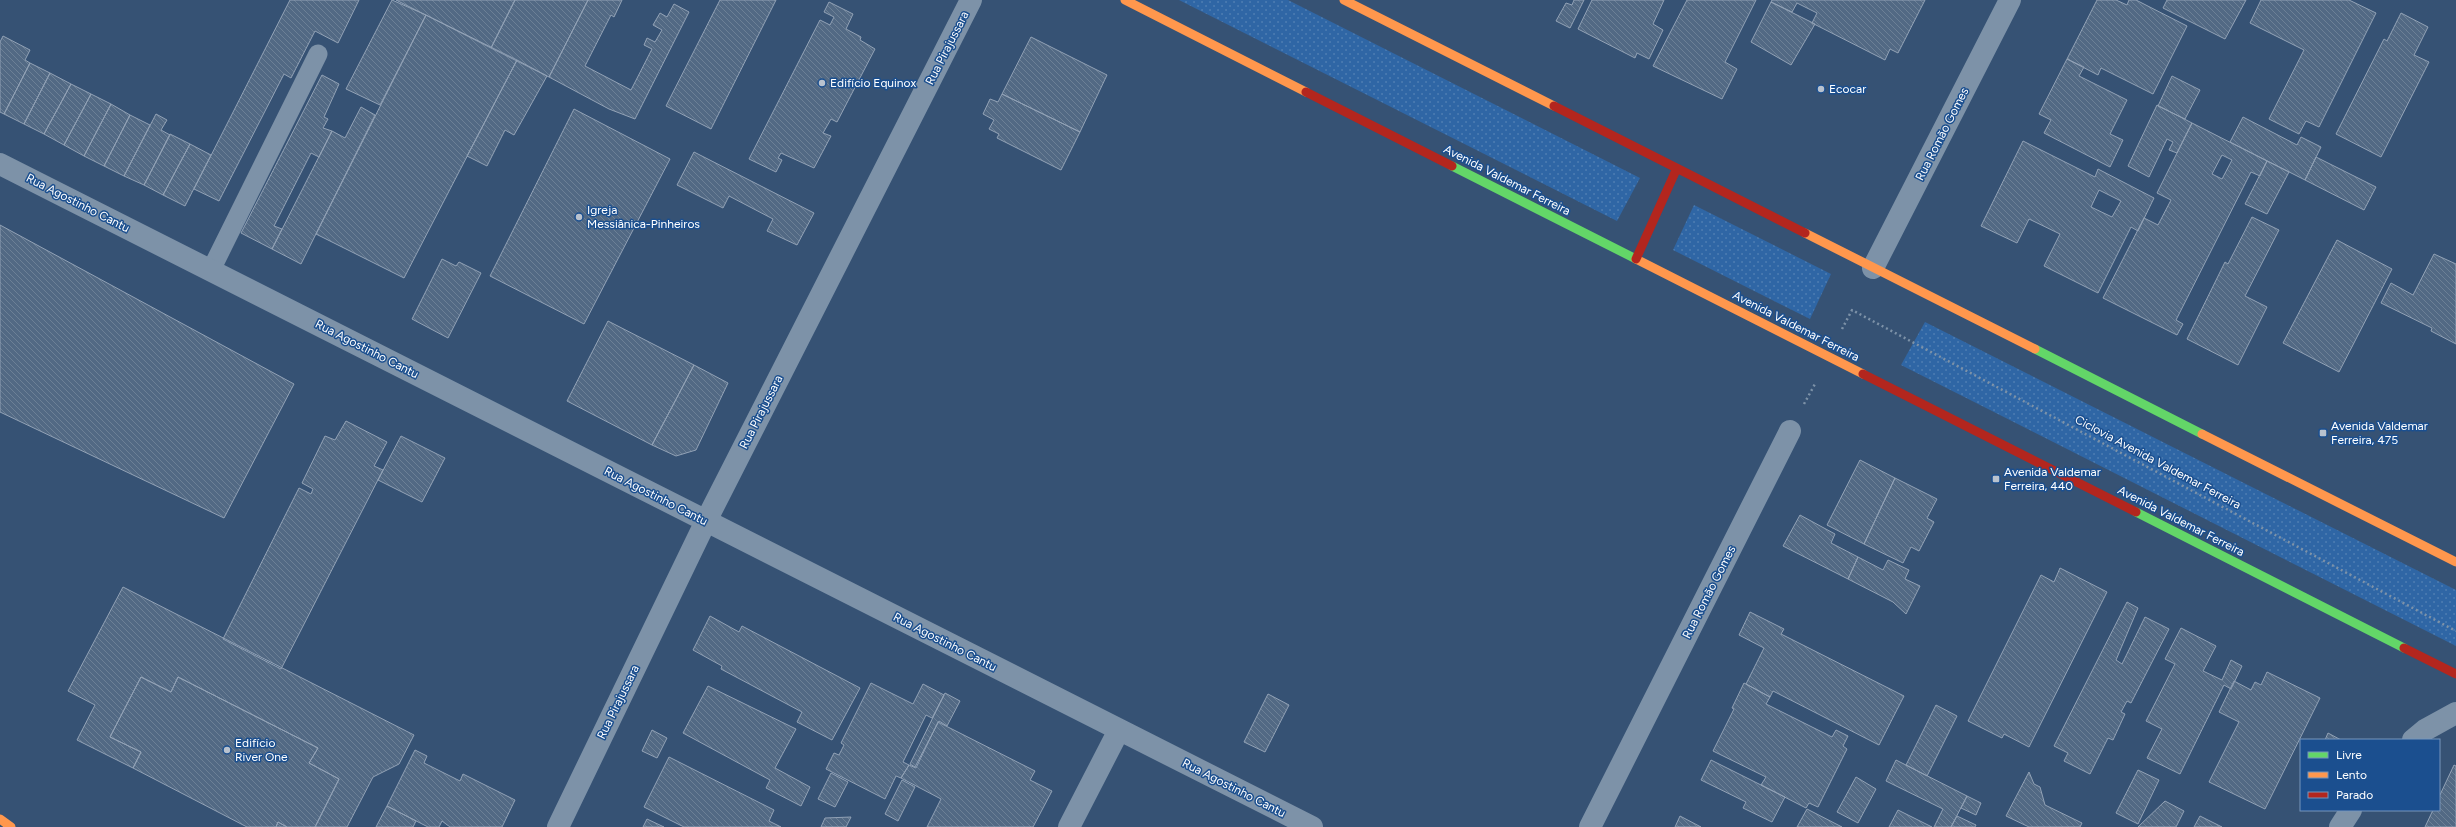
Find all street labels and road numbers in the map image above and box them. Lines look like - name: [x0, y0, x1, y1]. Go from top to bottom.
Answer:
- street label: Rua Pirajussara: [922, 9, 972, 87]
- street label: Rua Romão Gomes: [1913, 85, 1972, 183]
- street label: Avenida Valdemar Ferreira: [1441, 142, 1573, 218]
- street label: Rua Agostinho Cantu: [24, 171, 132, 235]
- street label: Avenida Valdemar Ferreira: [1730, 288, 1862, 364]
- street label: Rua Agostinho Cantu: [313, 317, 421, 381]
- street label: Rua Pirajussara: [736, 373, 786, 451]
- street label: Ciclovia Avenida Valdemar Ferreira: [2073, 412, 2243, 512]
- street label: Rua Agostinho Cantu: [602, 464, 710, 528]
- street label: Avenida Valdemar Ferreira: [2115, 483, 2247, 559]
- street label: Rua Romão Gomes: [1680, 543, 1739, 641]
- street label: Rua Agostinho Cantu: [891, 610, 999, 674]
- street label: Rua Pirajussara: [594, 663, 642, 741]
- street label: Rua Agostinho Cantu: [1180, 756, 1288, 820]

